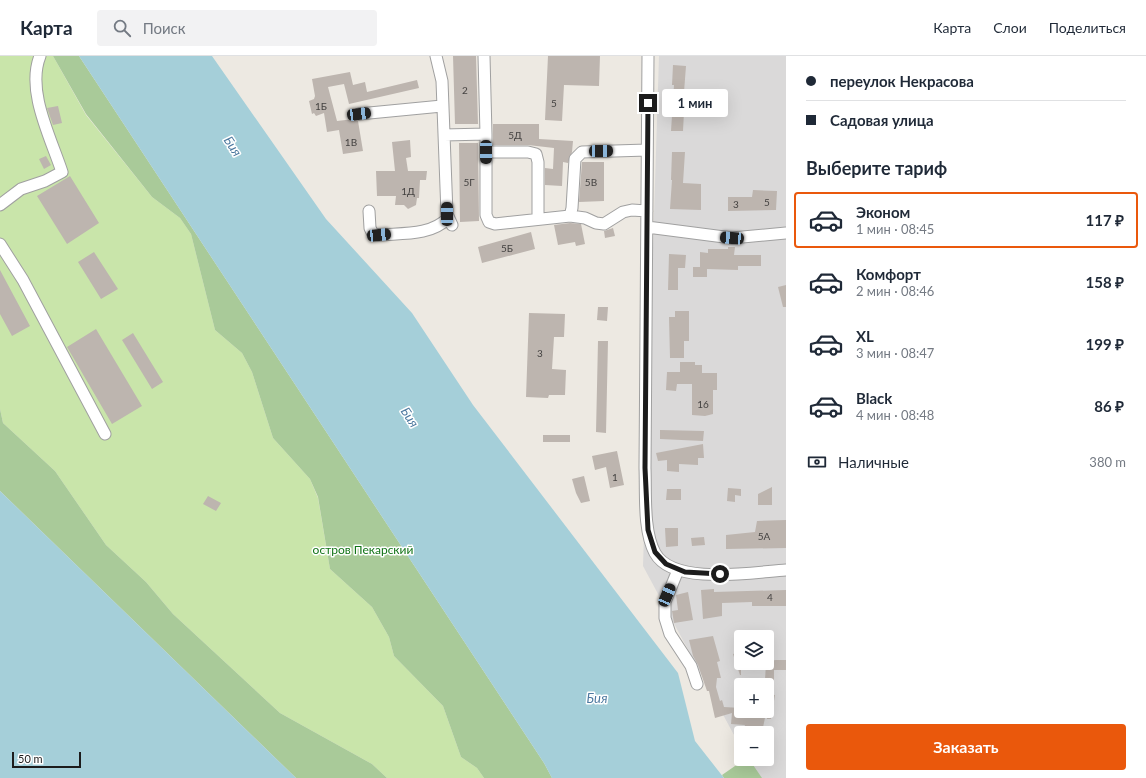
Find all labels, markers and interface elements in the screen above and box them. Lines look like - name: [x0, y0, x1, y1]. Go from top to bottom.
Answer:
- search box: [97, 10, 377, 46]
- text: Карта: [20, 16, 73, 39]
- icon: search: [111, 17, 133, 39]
- text: Поиск: [143, 19, 186, 37]
- text: Карта: [933, 19, 971, 36]
- text: Слои: [993, 19, 1027, 36]
- text: Поделиться: [1049, 19, 1126, 36]
- text: переулок Некрасова: [830, 72, 974, 90]
- house number: 2: [462, 84, 468, 96]
- callout: 1 мин: [662, 89, 728, 117]
- route end: [639, 94, 657, 112]
- text: 1 мин: [678, 95, 713, 111]
- house number: 5: [551, 97, 557, 109]
- house number: 1Б: [315, 100, 327, 112]
- car: [346, 107, 372, 121]
- text: Садовая улица: [830, 111, 934, 129]
- house number: 5Д: [508, 129, 522, 141]
- water label: Бия: [221, 133, 245, 159]
- house number: 1В: [345, 136, 357, 148]
- car: [480, 140, 492, 164]
- car: [589, 145, 613, 157]
- text: Выберите тариф: [806, 157, 947, 179]
- house number: 5Г: [463, 176, 475, 188]
- house number: 5В: [585, 176, 597, 188]
- house number: 1Д: [401, 185, 415, 197]
- house number: 5: [764, 196, 770, 208]
- house number: 3: [733, 198, 739, 210]
- car: [441, 202, 453, 226]
- icon: car: [808, 202, 844, 238]
- text: Эконом: [856, 203, 910, 221]
- text: 117 ₽: [1086, 211, 1124, 229]
- text: 1 мин · 08:45: [856, 221, 934, 237]
- car: [366, 228, 392, 242]
- car: [720, 231, 744, 245]
- house number: 5Б: [501, 242, 513, 254]
- icon: car: [808, 264, 844, 300]
- text: Комфорт: [856, 265, 921, 283]
- text: 158 ₽: [1086, 273, 1124, 291]
- text: 2 мин · 08:46: [856, 283, 934, 299]
- icon: car: [808, 326, 844, 362]
- text: XL: [856, 327, 874, 345]
- text: 199 ₽: [1086, 335, 1124, 353]
- text: 3 мин · 08:47: [856, 345, 934, 361]
- house number: 3: [537, 347, 543, 359]
- icon: car: [808, 388, 844, 424]
- text: Black: [856, 389, 892, 407]
- text: 86 ₽: [1094, 397, 1124, 415]
- house number: 16: [697, 398, 709, 410]
- water label: Бия: [398, 404, 422, 430]
- text: 4 мин · 08:48: [856, 407, 934, 423]
- icon: cash: [806, 451, 828, 473]
- text: Наличные: [838, 453, 909, 471]
- text: 380 m: [1089, 454, 1126, 470]
- house number: 1: [612, 471, 618, 483]
- house number: 5А: [758, 530, 771, 542]
- park label: остров Пекарский: [313, 542, 413, 557]
- route start: [711, 565, 729, 583]
- car: [657, 582, 677, 608]
- house number: 4: [767, 591, 773, 603]
- map controls: [734, 630, 774, 766]
- button: layers: [734, 630, 774, 670]
- button: +: [734, 678, 774, 718]
- water label: Бия: [587, 690, 607, 706]
- button: Заказать: [806, 724, 1126, 770]
- button: −: [734, 726, 774, 766]
- scale bar: [12, 750, 81, 769]
- text: 50 m: [18, 752, 43, 765]

